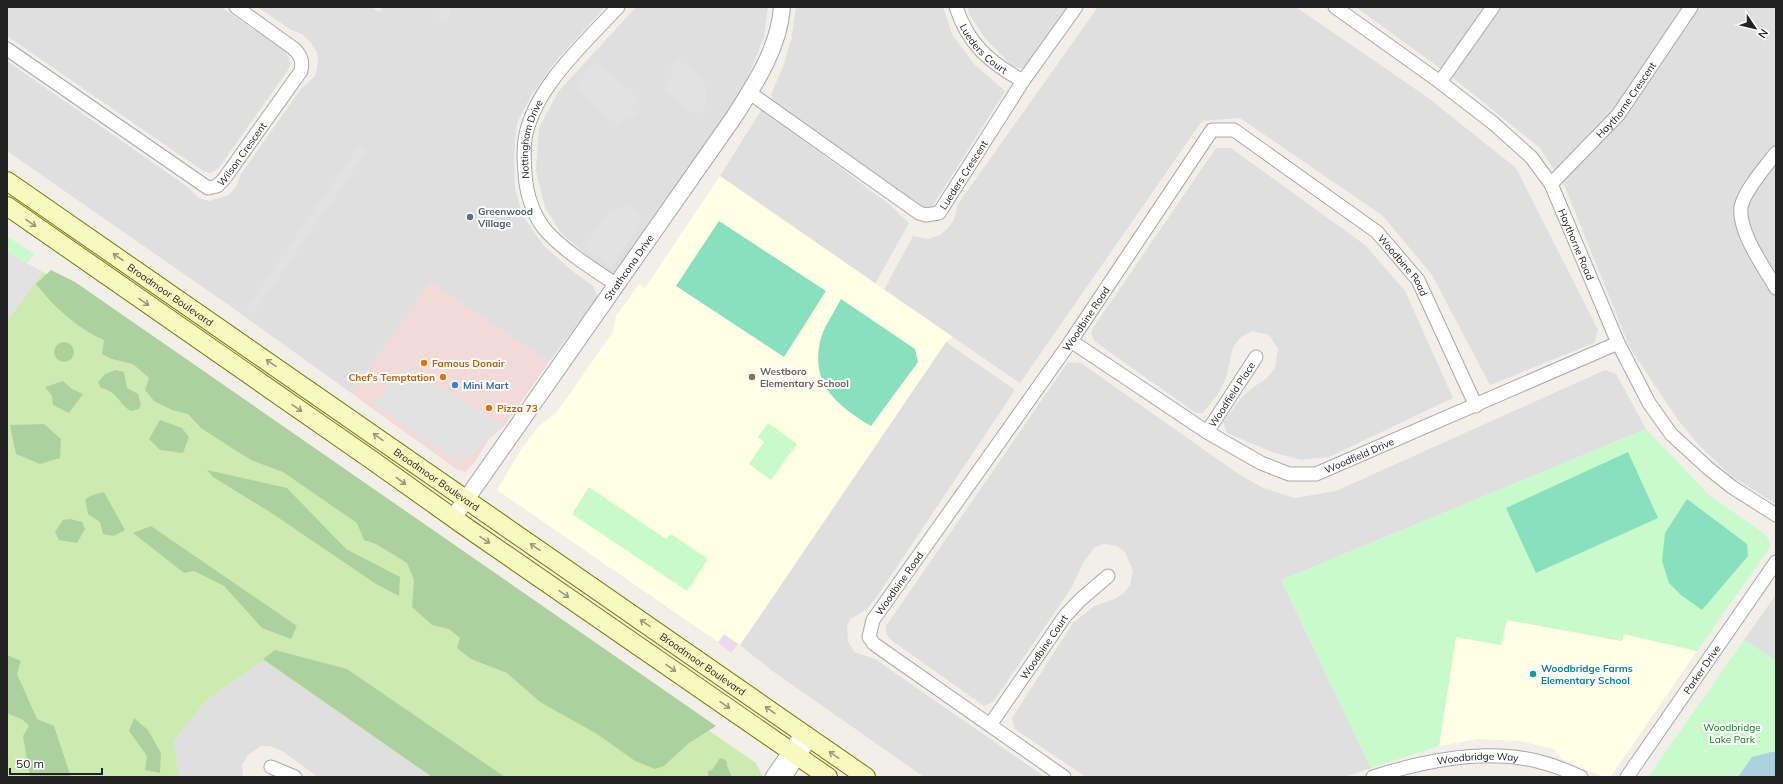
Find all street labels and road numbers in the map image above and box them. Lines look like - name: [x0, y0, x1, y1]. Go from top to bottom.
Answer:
- street label: Lueders Court: [957, 22, 1010, 77]
- street label: Haythorne Crescent: [1593, 59, 1659, 141]
- street label: Nottingham Drive: [518, 97, 546, 179]
- street label: Wilson Crescent: [215, 119, 270, 189]
- street label: Lueders Crescent: [937, 137, 991, 212]
- street label: Haythorne Road: [1555, 207, 1597, 282]
- street label: Strathcona Drive: [601, 232, 657, 303]
- street label: Woodbine Road: [1375, 232, 1430, 298]
- street label: Broadmoor Boulevard: [125, 261, 216, 329]
- street label: Woodbine Road: [1060, 284, 1113, 354]
- street label: Woodfield Place: [1206, 359, 1258, 430]
- street label: Woodfield Drive: [1323, 435, 1396, 477]
- street label: Broadmoor Boulevard: [391, 445, 482, 514]
- street label: Woodbine Road: [872, 549, 926, 618]
- street label: Woodbine Court: [1017, 612, 1071, 682]
- street label: Broadmoor Boulevard: [657, 630, 748, 699]
- street label: Parker Drive: [1680, 643, 1724, 697]
- street label: Woodbridge Way: [1436, 750, 1520, 768]

